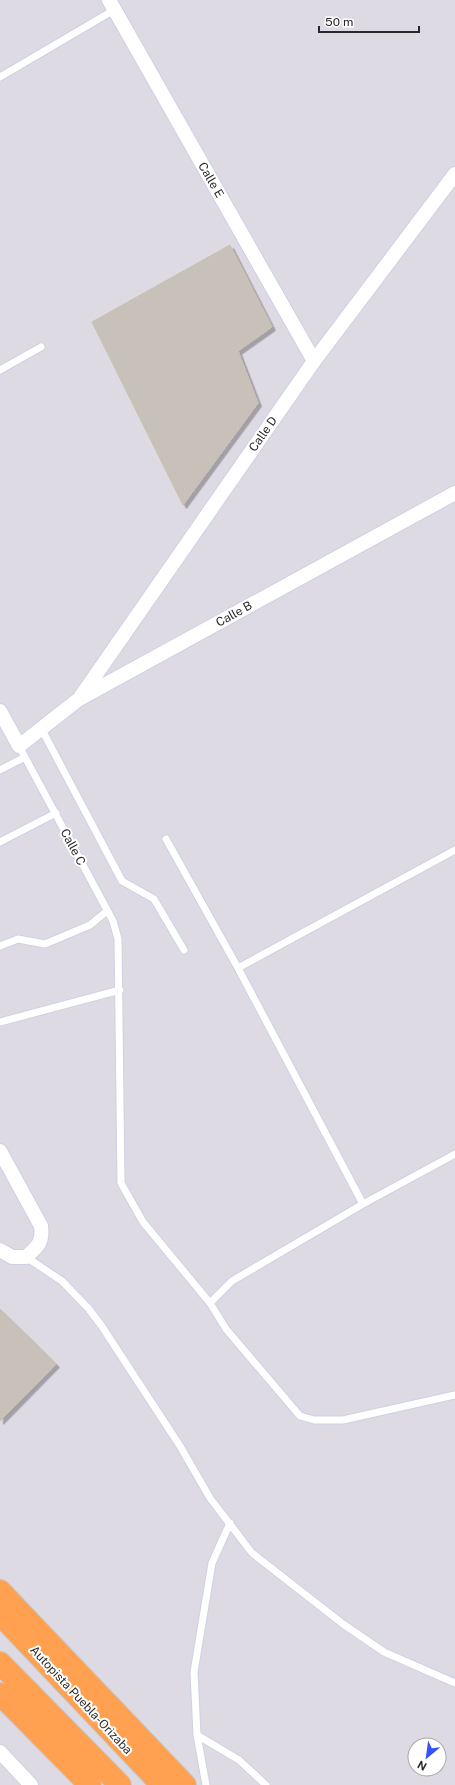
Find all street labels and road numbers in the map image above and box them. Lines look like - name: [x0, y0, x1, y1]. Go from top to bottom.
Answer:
- street label: Calle E: [195, 160, 227, 200]
- street label: Calle D: [246, 414, 280, 454]
- street label: Calle B: [213, 598, 255, 630]
- street label: Calle C: [58, 826, 88, 868]
- street label: Autopista Puebla-Orizaba: [27, 1643, 135, 1757]

